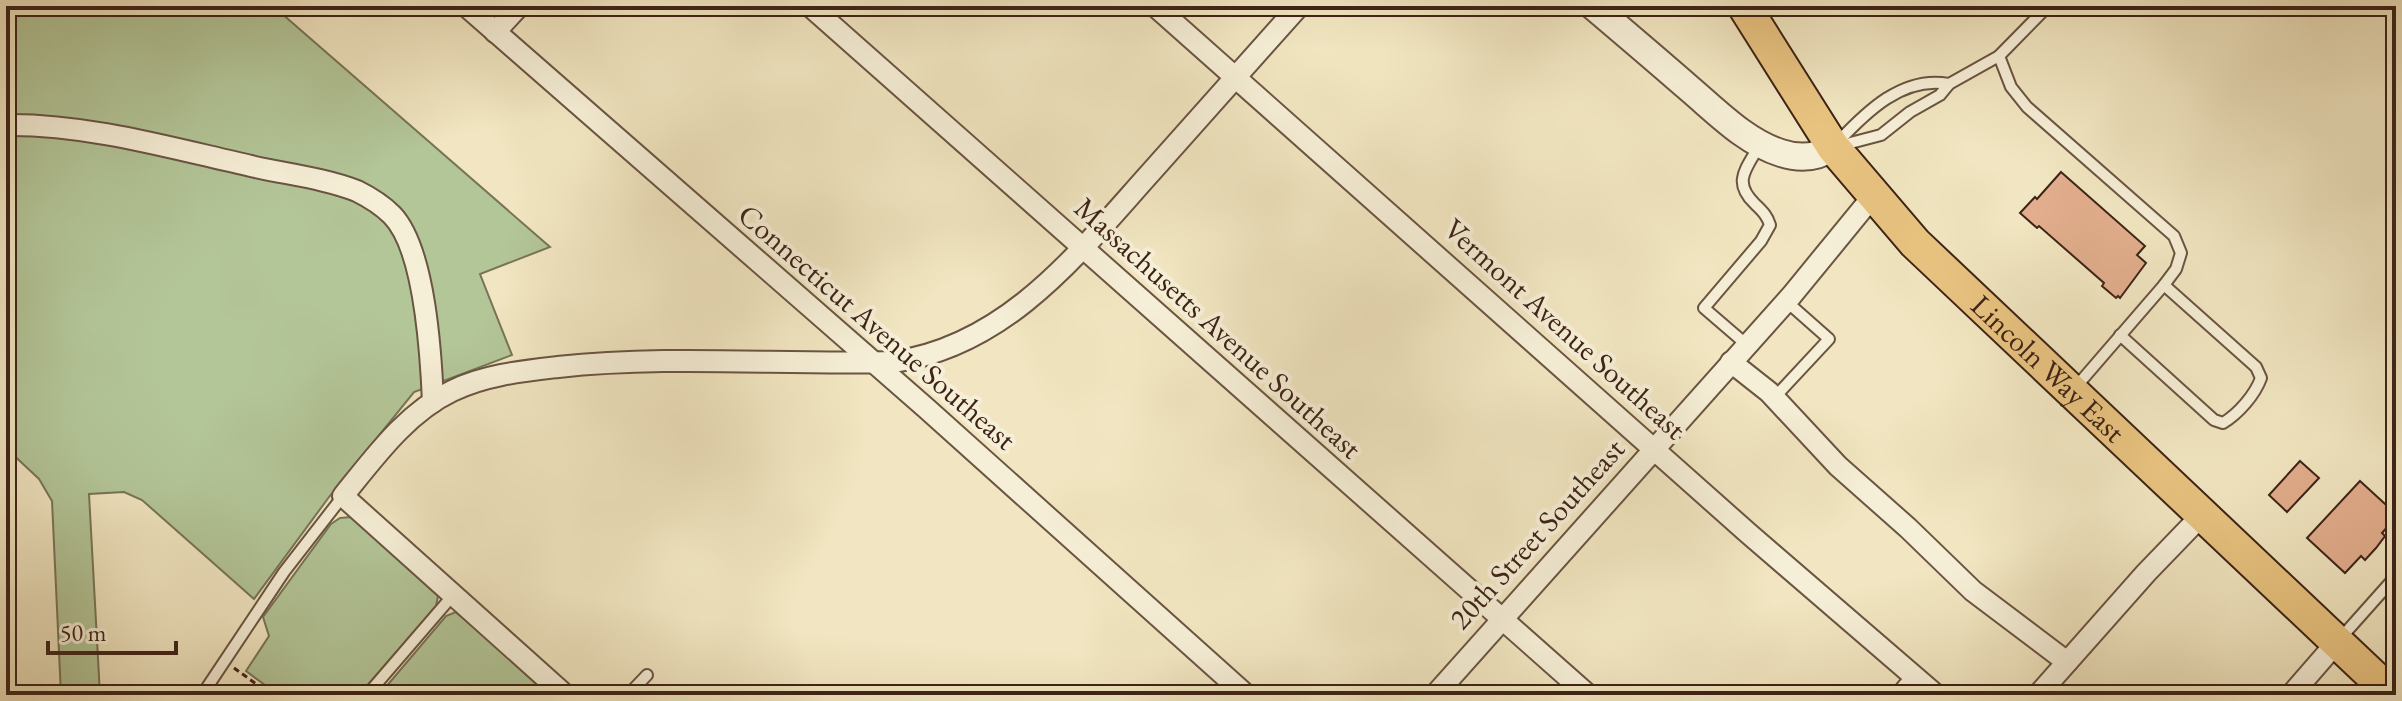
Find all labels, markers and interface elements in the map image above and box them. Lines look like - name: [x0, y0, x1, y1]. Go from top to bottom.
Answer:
- street label: Massachusetts Avenue Southeast: [1067, 188, 1371, 467]
- street label: Connecticut Avenue Southeast: [730, 195, 1025, 458]
- street label: Vermont Avenue Southeast: [1436, 210, 1695, 448]
- street label: Lincoln Way East: [1963, 286, 2134, 451]
- street label: 20th Street Southeast: [1441, 430, 1633, 637]
- scale bar: [48, 605, 176, 655]
- text: 50 m: [60, 617, 107, 648]

